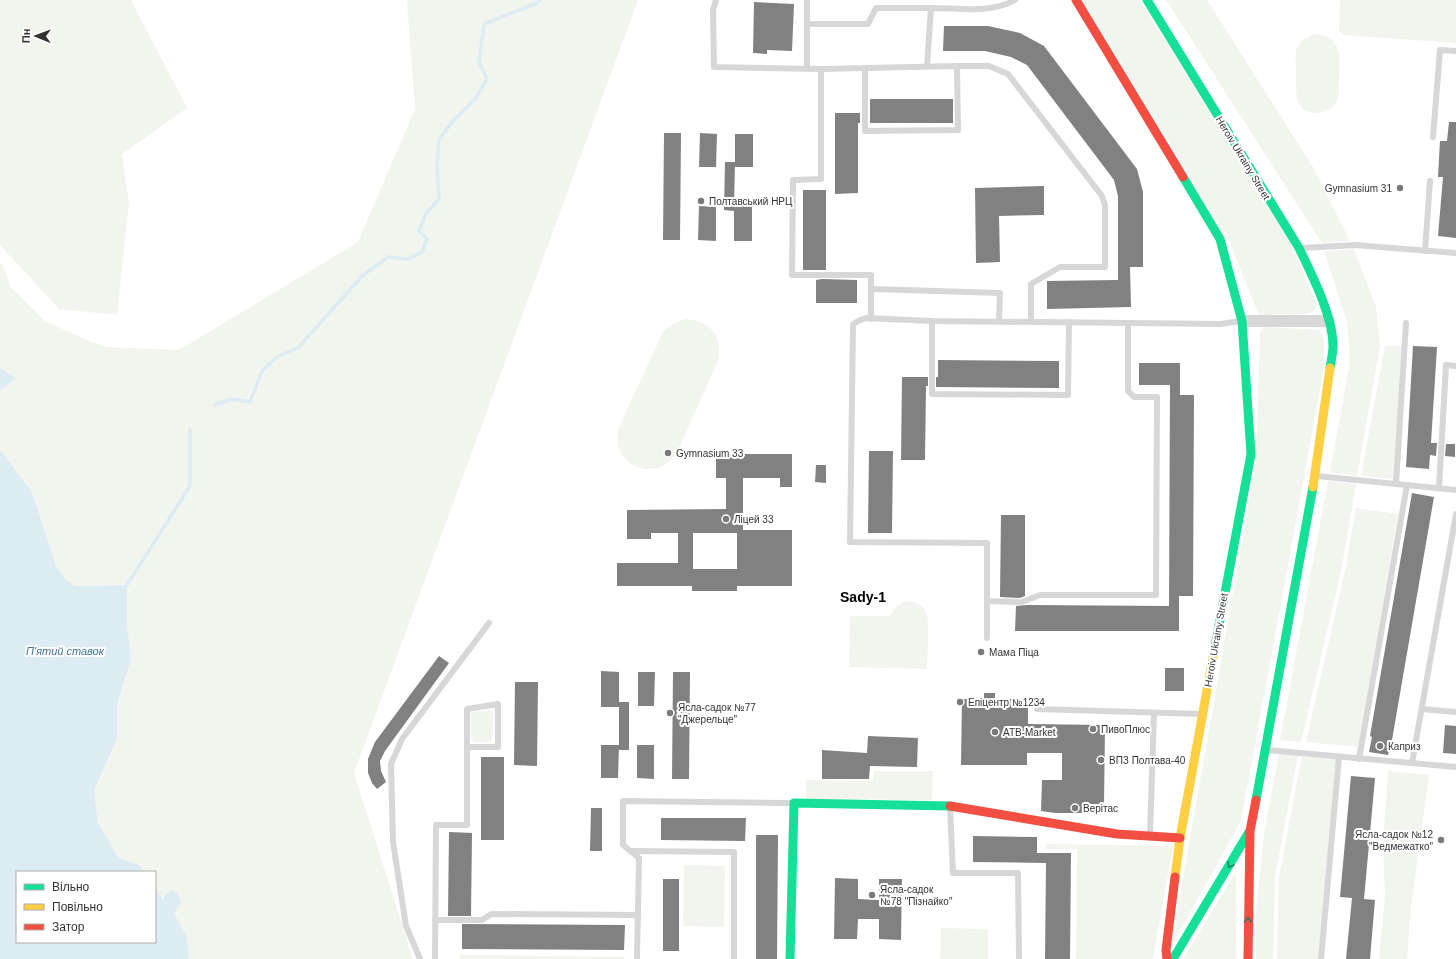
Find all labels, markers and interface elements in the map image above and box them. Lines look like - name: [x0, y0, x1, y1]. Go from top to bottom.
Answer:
- north arrow: [16, 16, 56, 56]
- text: Пн: [20, 28, 32, 43]
- street label: Heroiv Ukrainy Street: [1214, 114, 1272, 202]
- place label: Gymnasium 31: [1325, 183, 1392, 194]
- marker: Gymnasium 31: [1395, 183, 1405, 193]
- marker: Полтавський НРЦ: [696, 196, 706, 206]
- place label: Полтавський НРЦ: [709, 196, 793, 207]
- marker: Gymnasium 33: [663, 448, 673, 458]
- place label: Gymnasium 33: [676, 448, 744, 459]
- marker: Ліцей 33: [721, 514, 731, 524]
- place label: Ліцей 33: [734, 514, 774, 525]
- district label: Sady-1: [840, 589, 886, 605]
- street label: Heroiv Ukrainy Street: [1202, 592, 1230, 688]
- water label: П'ятий ставок: [26, 645, 105, 657]
- marker: Мама Піца: [976, 647, 986, 657]
- place label: Мама Піца: [989, 647, 1039, 658]
- marker: Епіцентр №1234: [955, 697, 965, 707]
- place label: Епіцентр №1234: [968, 697, 1045, 708]
- place label: Ясла-садок №77 "Джерельце": [678, 702, 756, 725]
- marker: Ясла-садок №77 "Джерельце": [665, 708, 675, 718]
- marker: ПивоПлюс: [1088, 724, 1098, 734]
- place label: ПивоПлюс: [1101, 724, 1150, 735]
- marker: ATB-Market: [990, 727, 1000, 737]
- place label: ATB-Market: [1003, 727, 1056, 738]
- marker: Каприз: [1375, 741, 1385, 751]
- place label: Каприз: [1388, 741, 1421, 752]
- marker: ВПЗ Полтава-40: [1096, 755, 1106, 765]
- place label: ВПЗ Полтава-40: [1109, 755, 1186, 766]
- marker: Верітас: [1070, 803, 1080, 813]
- place label: Верітас: [1083, 803, 1118, 814]
- place label: Ясла-садок №12 "Ведмежатко": [1355, 829, 1433, 852]
- marker: Ясла-садок №12 "Ведмежатко": [1436, 835, 1446, 845]
- one-way arrow: [1227, 861, 1234, 868]
- legend: [16, 871, 156, 943]
- text: Вільно: [52, 880, 90, 894]
- place label: Ясла-садок №78 "Пізнайко": [880, 884, 953, 907]
- marker: Ясла-садок №78 "Пізнайко": [867, 890, 877, 900]
- text: Повільно: [52, 900, 103, 914]
- one-way arrow: [1244, 917, 1252, 923]
- text: Затор: [52, 920, 85, 934]

